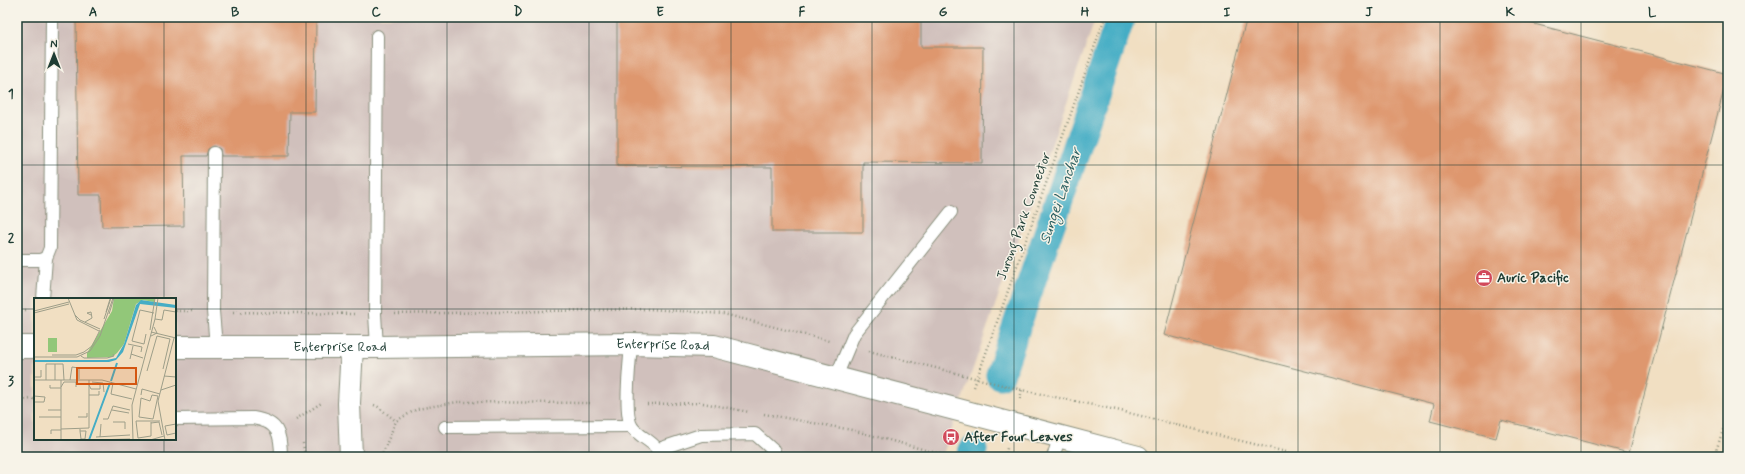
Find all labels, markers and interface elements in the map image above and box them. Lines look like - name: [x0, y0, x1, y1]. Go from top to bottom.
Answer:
- text: A: [89, 4, 97, 21]
- text: B: [231, 4, 240, 21]
- text: C: [371, 4, 381, 21]
- text: D: [514, 4, 523, 21]
- text: E: [656, 4, 664, 21]
- text: F: [799, 4, 806, 21]
- text: G: [939, 4, 948, 21]
- text: H: [1081, 4, 1090, 21]
- text: I: [1224, 4, 1231, 21]
- text: J: [1365, 4, 1373, 21]
- text: K: [1505, 4, 1515, 21]
- text: L: [1648, 4, 1657, 21]
- north arrow: [34, 34, 74, 74]
- text: N: [50, 38, 58, 52]
- text: 1: [8, 86, 14, 103]
- water label: Sungei Lanchar: [1035, 144, 1088, 247]
- street label: Jurong Park Connector: [992, 149, 1057, 283]
- text: 2: [8, 230, 15, 247]
- office icon: Auric Pacific: [1474, 268, 1494, 288]
- place label: Auric Pacific: [1497, 269, 1569, 287]
- inset map: [34, 298, 176, 440]
- street label: Enterprise Road: [616, 335, 710, 355]
- street label: Enterprise Road: [293, 338, 387, 356]
- text: 3: [8, 373, 14, 390]
- bus stop icon: After Four Leaves: [941, 427, 961, 447]
- place label: After Four Leaves: [964, 428, 1073, 446]

